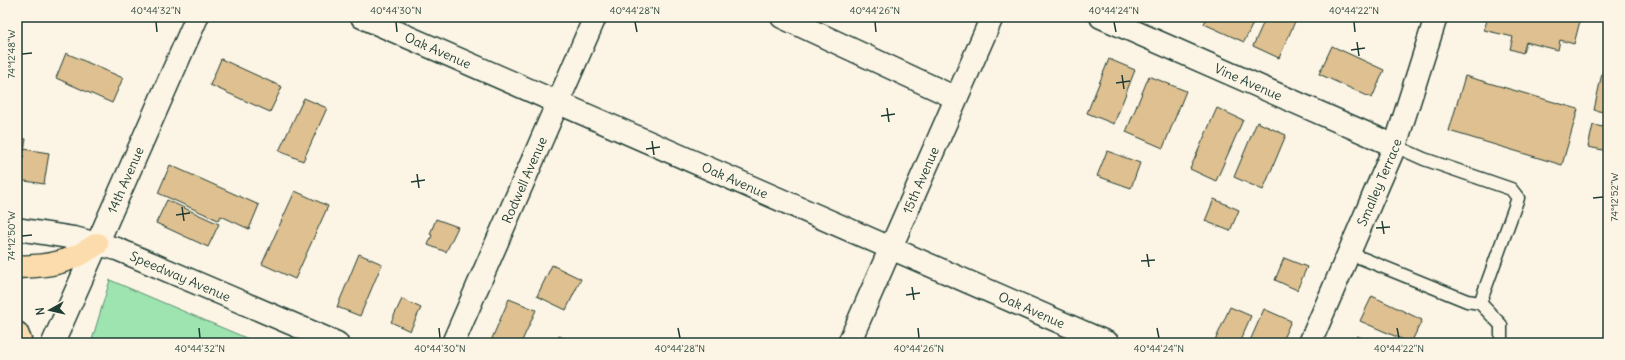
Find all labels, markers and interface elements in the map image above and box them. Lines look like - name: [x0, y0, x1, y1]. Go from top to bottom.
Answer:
- text: 40°44'32"N: [131, 4, 181, 17]
- text: 40°44'30"N: [370, 4, 422, 17]
- text: 40°44'28"N: [610, 4, 660, 17]
- text: 40°44'26"N: [850, 4, 900, 17]
- text: 40°44'24"N: [1089, 4, 1139, 17]
- text: 40°44'22"N: [1329, 4, 1379, 17]
- street label: Oak Avenue: [402, 29, 474, 73]
- text: 74°12'48"W: [5, 30, 18, 78]
- street label: Vine Avenue: [1212, 60, 1285, 104]
- street label: Rodwell Avenue: [498, 134, 551, 226]
- street label: Smalley Terrace: [1353, 137, 1406, 229]
- street label: 14th Avenue: [104, 144, 148, 216]
- street label: 15th Avenue: [899, 144, 943, 216]
- street label: Oak Avenue: [699, 158, 771, 202]
- text: 74°12'52"W: [1608, 173, 1621, 221]
- text: 74°12'50"W: [5, 211, 18, 261]
- street label: Speedway Avenue: [127, 247, 233, 306]
- street label: Oak Avenue: [996, 288, 1068, 332]
- north arrow: [30, 290, 70, 330]
- text: N: [33, 307, 48, 316]
- text: 40°44'32"N: [175, 342, 225, 355]
- text: 40°44'30"N: [414, 342, 466, 355]
- text: 40°44'28"N: [655, 342, 705, 355]
- text: 40°44'26"N: [894, 342, 944, 355]
- text: 40°44'24"N: [1134, 342, 1184, 355]
- text: 40°44'22"N: [1374, 342, 1424, 355]

